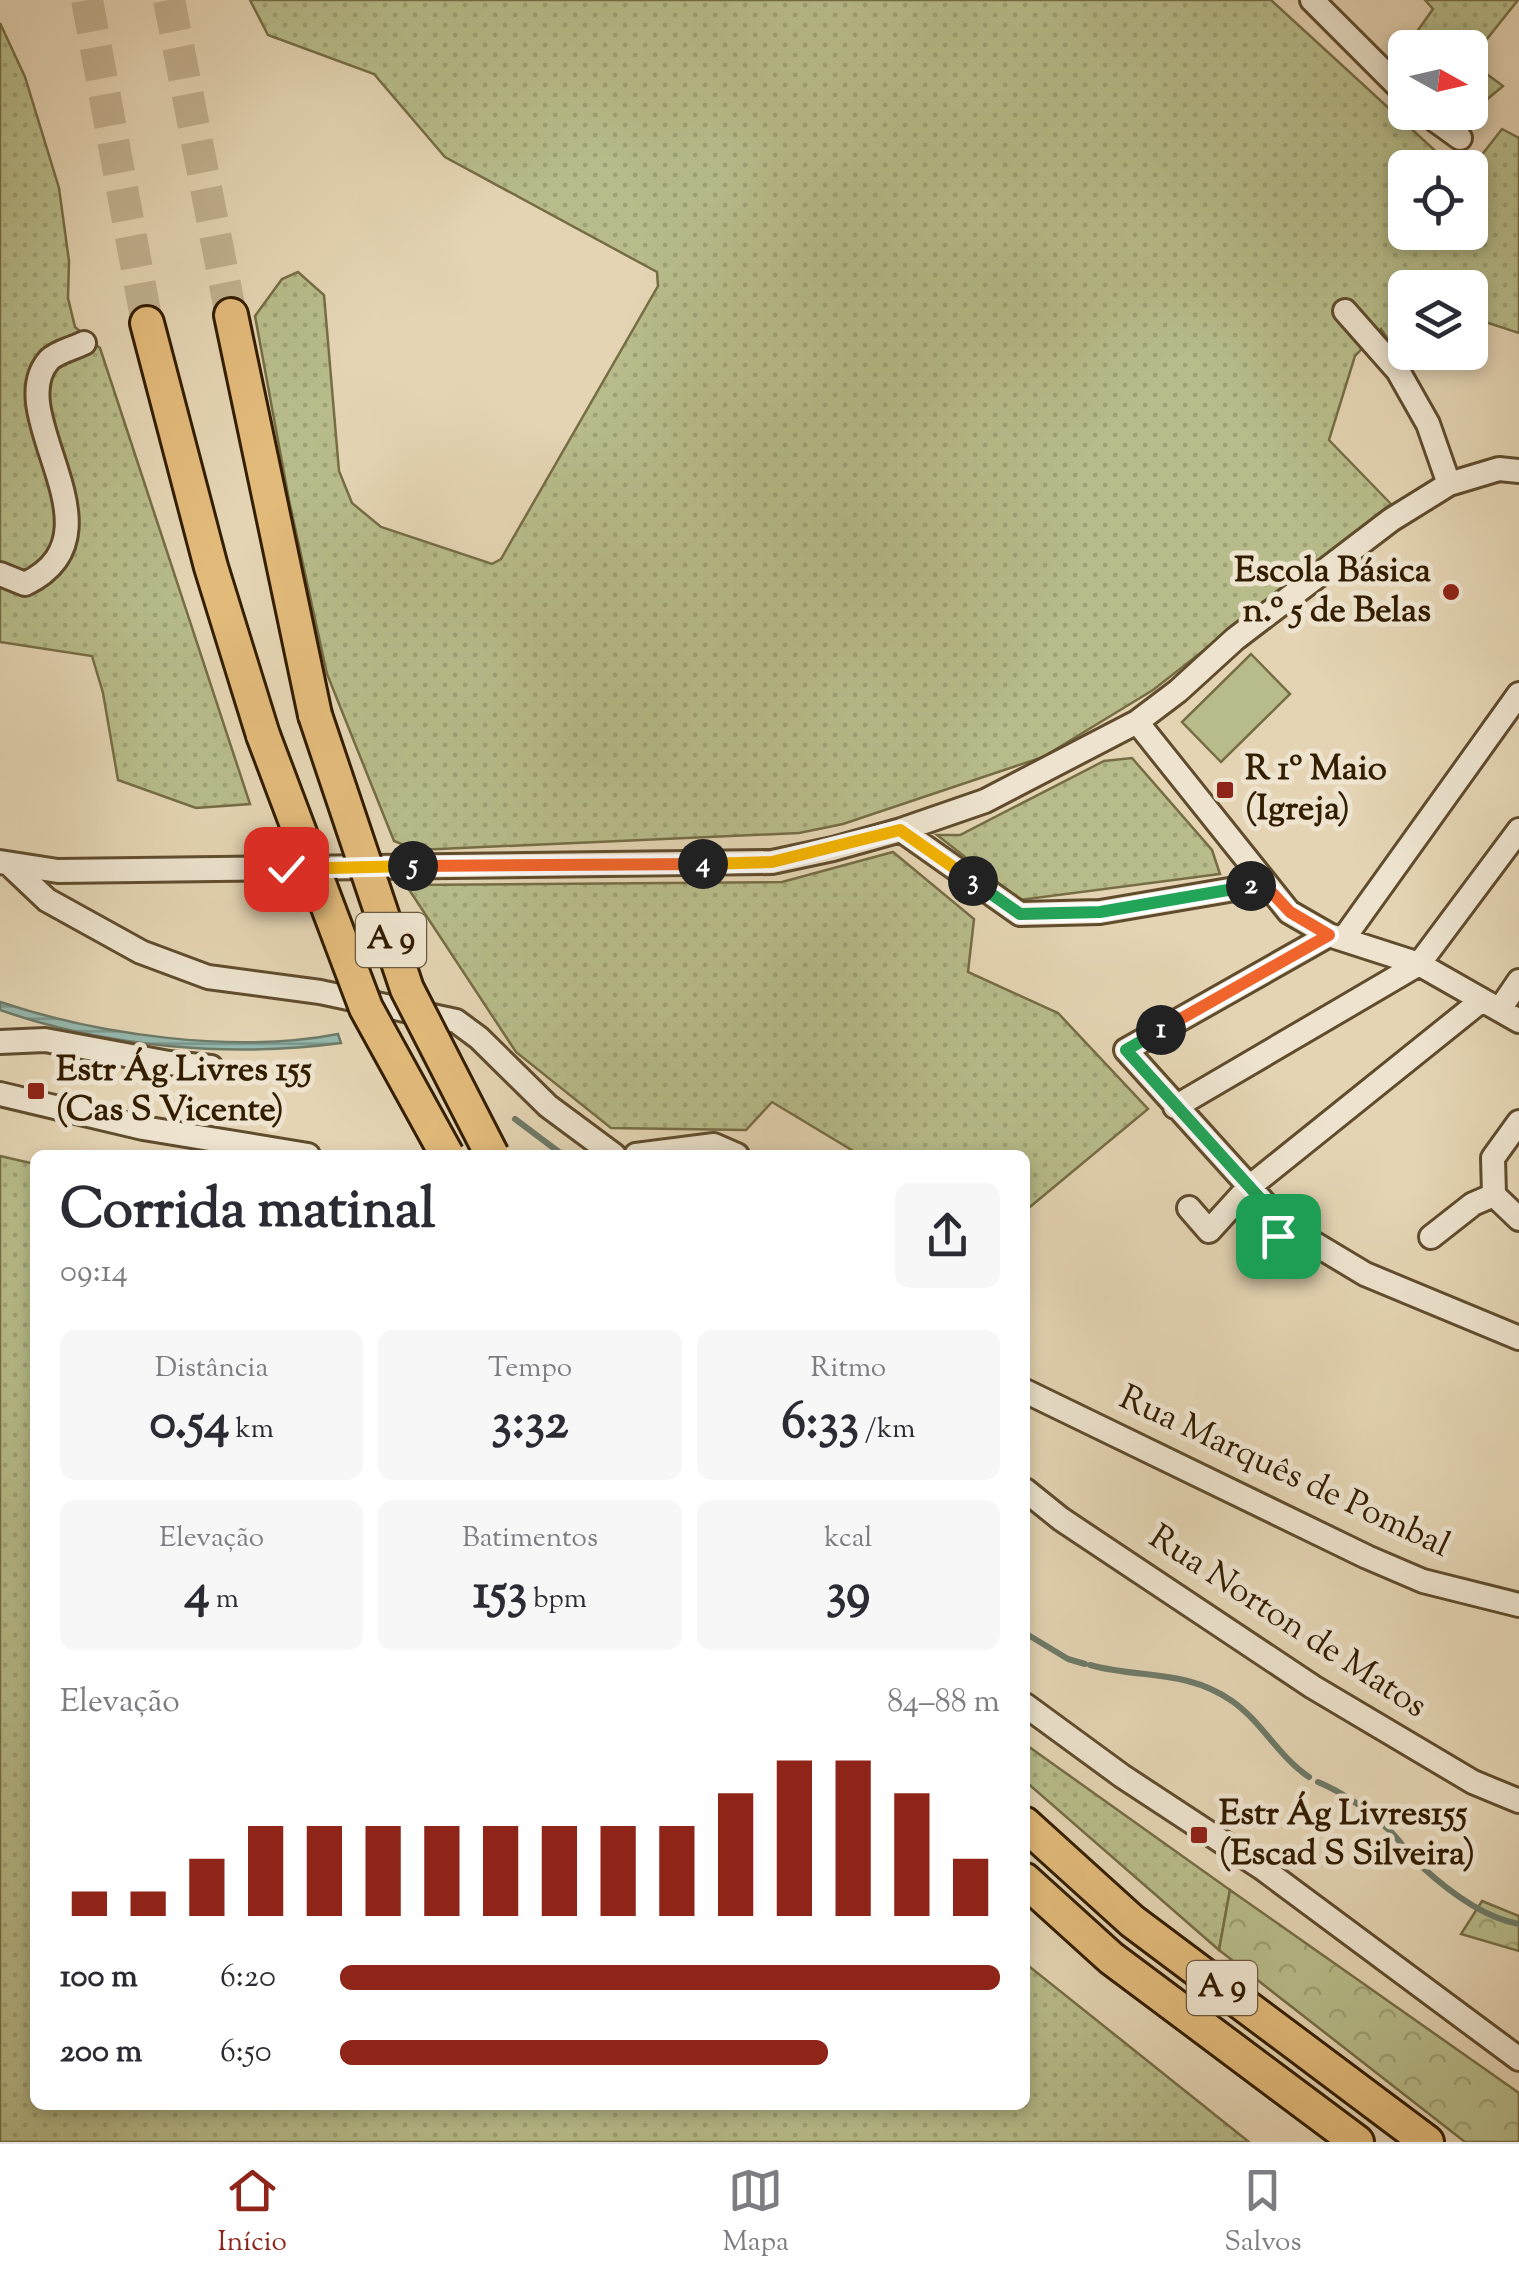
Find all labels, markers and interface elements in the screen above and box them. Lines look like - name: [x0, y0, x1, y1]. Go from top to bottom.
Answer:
- north arrow: [1388, 30, 1488, 130]
- map controls: [1388, 30, 1488, 370]
- button: locate: [1388, 150, 1488, 250]
- button: layers: [1388, 270, 1488, 370]
- place label: Escola Básica n.º 5 de Belas: [1234, 547, 1431, 638]
- marker: Escola Básica n.º 5 de Belas: [1440, 581, 1462, 603]
- place label: R 1º Maio (Igreja): [1245, 745, 1387, 836]
- marker: R 1º Maio (Igreja): [1214, 779, 1236, 801]
- pin: [244, 827, 329, 912]
- pin: 4: [678, 839, 728, 889]
- pin: 5: [388, 841, 438, 891]
- icon: check: [259, 842, 314, 897]
- text: 4: [696, 844, 710, 884]
- text: 5: [408, 846, 418, 886]
- pin: 3: [948, 856, 998, 906]
- text: 3: [967, 861, 979, 901]
- pin: 2: [1226, 861, 1276, 911]
- text: 2: [1244, 866, 1258, 906]
- road number: A 9: [356, 913, 426, 967]
- pin: 1: [1136, 1005, 1186, 1055]
- text: 1: [1156, 1010, 1166, 1050]
- place label: Estr Ág Livres 155 (Cas S Vicente): [56, 1046, 312, 1137]
- marker: Estr Ág Livres 155 (Cas S Vicente): [25, 1080, 47, 1102]
- text: Corrida matinal: [60, 1173, 436, 1252]
- button: share: [895, 1183, 1000, 1288]
- pin: [1236, 1194, 1321, 1279]
- icon: arrive: [1251, 1209, 1306, 1264]
- text: 09:14: [60, 1250, 128, 1296]
- text: Distância: [155, 1349, 268, 1389]
- text: Tempo: [488, 1349, 572, 1389]
- text: Ritmo: [810, 1349, 886, 1389]
- street label: Rua Marquês de Pombal: [1110, 1374, 1458, 1572]
- text: 0.54: [149, 1389, 229, 1461]
- text: 3:32: [492, 1389, 568, 1461]
- text: 6:33: [781, 1389, 859, 1461]
- text: km: [229, 1410, 274, 1450]
- text: /km: [859, 1410, 916, 1450]
- street label: Rua Norton de Matos: [1138, 1514, 1436, 1732]
- text: Elevação: [159, 1519, 264, 1559]
- text: Batimentos: [462, 1519, 598, 1559]
- text: kcal: [824, 1519, 872, 1559]
- text: 4: [185, 1559, 210, 1631]
- text: 153: [473, 1559, 527, 1631]
- text: 39: [826, 1559, 870, 1631]
- text: m: [210, 1580, 239, 1620]
- text: bpm: [527, 1580, 587, 1620]
- text: Elevação: [60, 1680, 180, 1726]
- text: 84–88 m: [887, 1680, 1000, 1726]
- place label: Estr Ág Livres155 (Escad S Silveira): [1219, 1790, 1475, 1881]
- marker: Estr Ág Livres155 (Escad S Silveira): [1188, 1824, 1210, 1846]
- text: 100 m: [60, 1955, 138, 2001]
- text: 6:20: [220, 1955, 276, 2001]
- road number: A 9: [1187, 1961, 1257, 2015]
- text: 200 m: [60, 2030, 142, 2076]
- text: 6:50: [220, 2030, 272, 2076]
- tab: Início: [218, 2163, 287, 2263]
- tab: Mapa: [722, 2163, 789, 2263]
- tab: Salvos: [1224, 2163, 1301, 2263]

